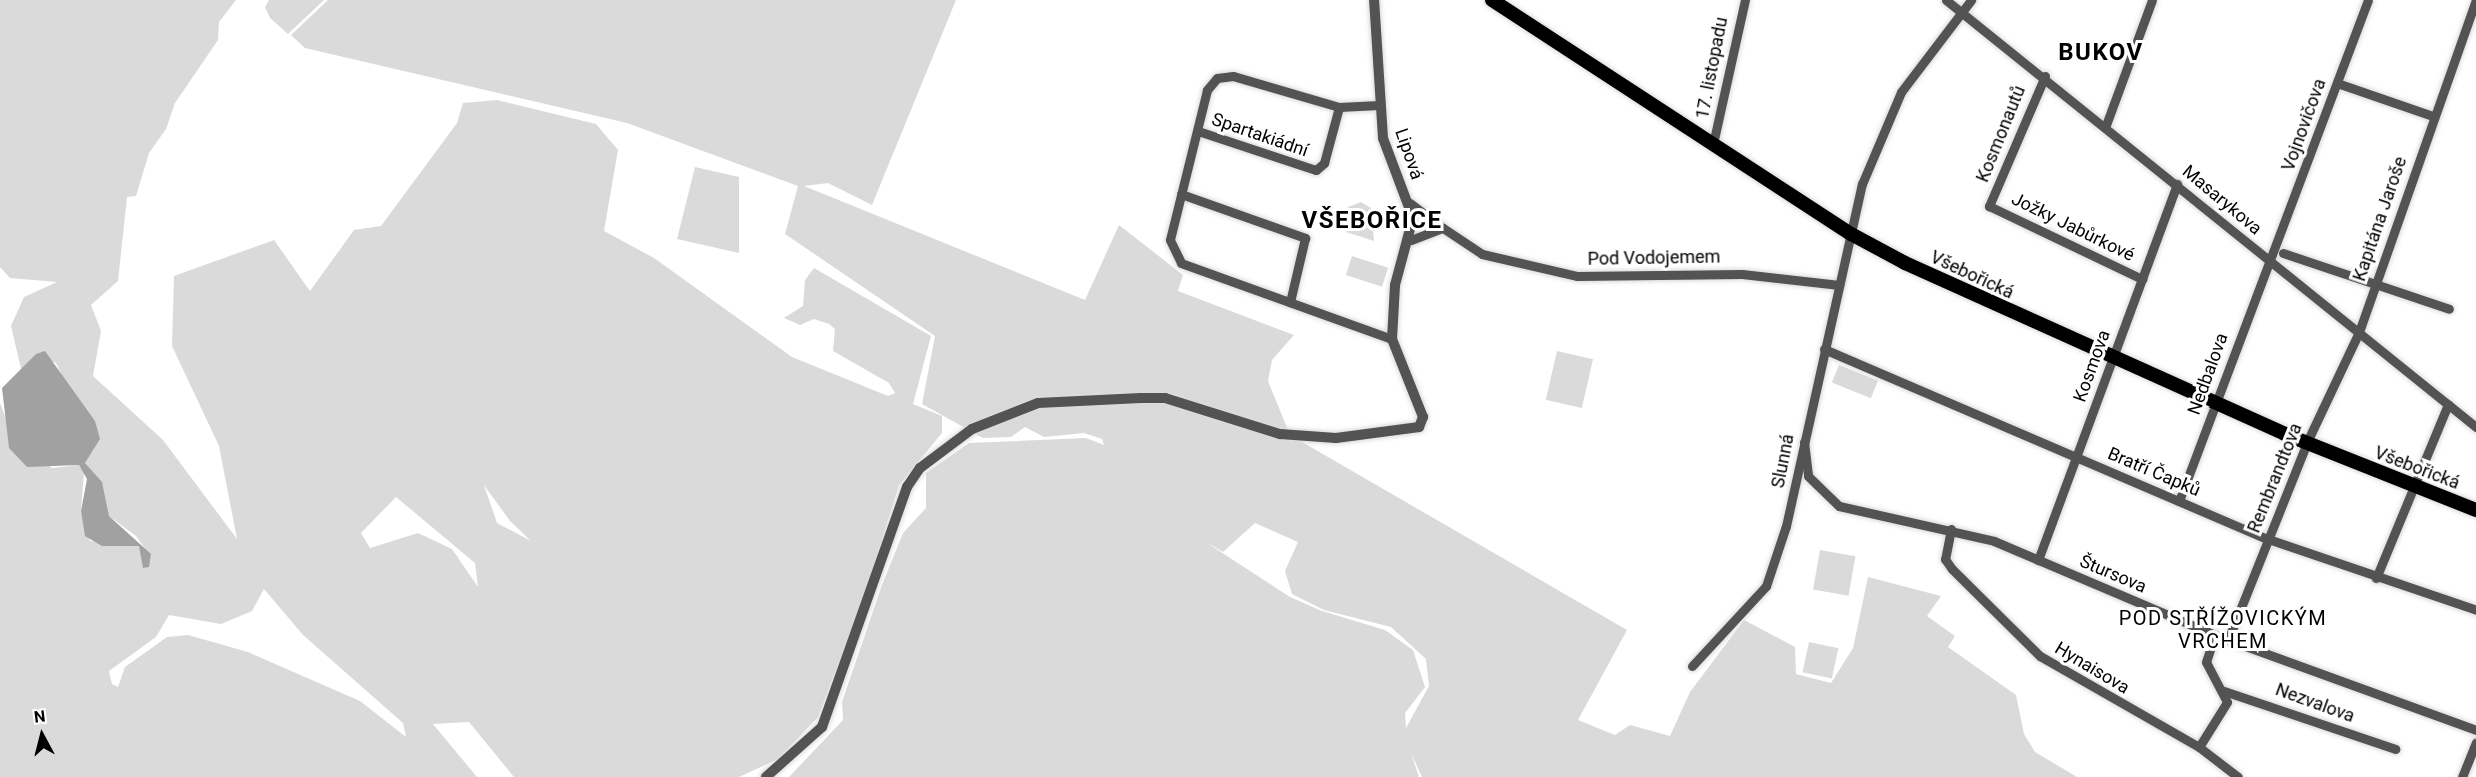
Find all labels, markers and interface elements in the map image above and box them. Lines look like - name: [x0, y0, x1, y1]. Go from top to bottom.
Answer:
- street label: 17. listopadu: [1692, 15, 1732, 121]
- district label: BUKOV: [2058, 39, 2144, 67]
- street label: Vojnovičova: [2277, 76, 2331, 174]
- street label: Kosmonautů: [1972, 83, 2030, 185]
- street label: Spartakiádní: [1209, 108, 1311, 162]
- street label: Lipová: [1390, 126, 1428, 182]
- street label: Kapitána Jaroše: [2349, 154, 2411, 284]
- street label: Masarykova: [2178, 161, 2266, 239]
- street label: Jožky Jabůrkové: [2008, 188, 2138, 266]
- district label: VŠEBOŘICE: [1302, 207, 1442, 235]
- street label: Pod Vodojemem: [1587, 246, 1721, 270]
- street label: Všebořická: [1927, 246, 2017, 304]
- street label: Kosmova: [2069, 327, 2115, 405]
- street label: Nedbalova: [2183, 330, 2233, 418]
- street label: Rembrandtova: [2243, 420, 2307, 536]
- street label: Slunná: [1767, 432, 1799, 490]
- street label: Všebořická: [2371, 442, 2463, 494]
- street label: Bratří Čapků: [2105, 443, 2203, 501]
- street label: Štursova: [2076, 550, 2150, 598]
- district label: POD STŘÍŽOVICKÝM VRCHEM: [2119, 607, 2327, 654]
- street label: Hynaisova: [2051, 637, 2133, 699]
- street label: Nezvalova: [2273, 679, 2357, 727]
- north arrow: [12, 705, 72, 765]
- text: N: [33, 707, 47, 727]

